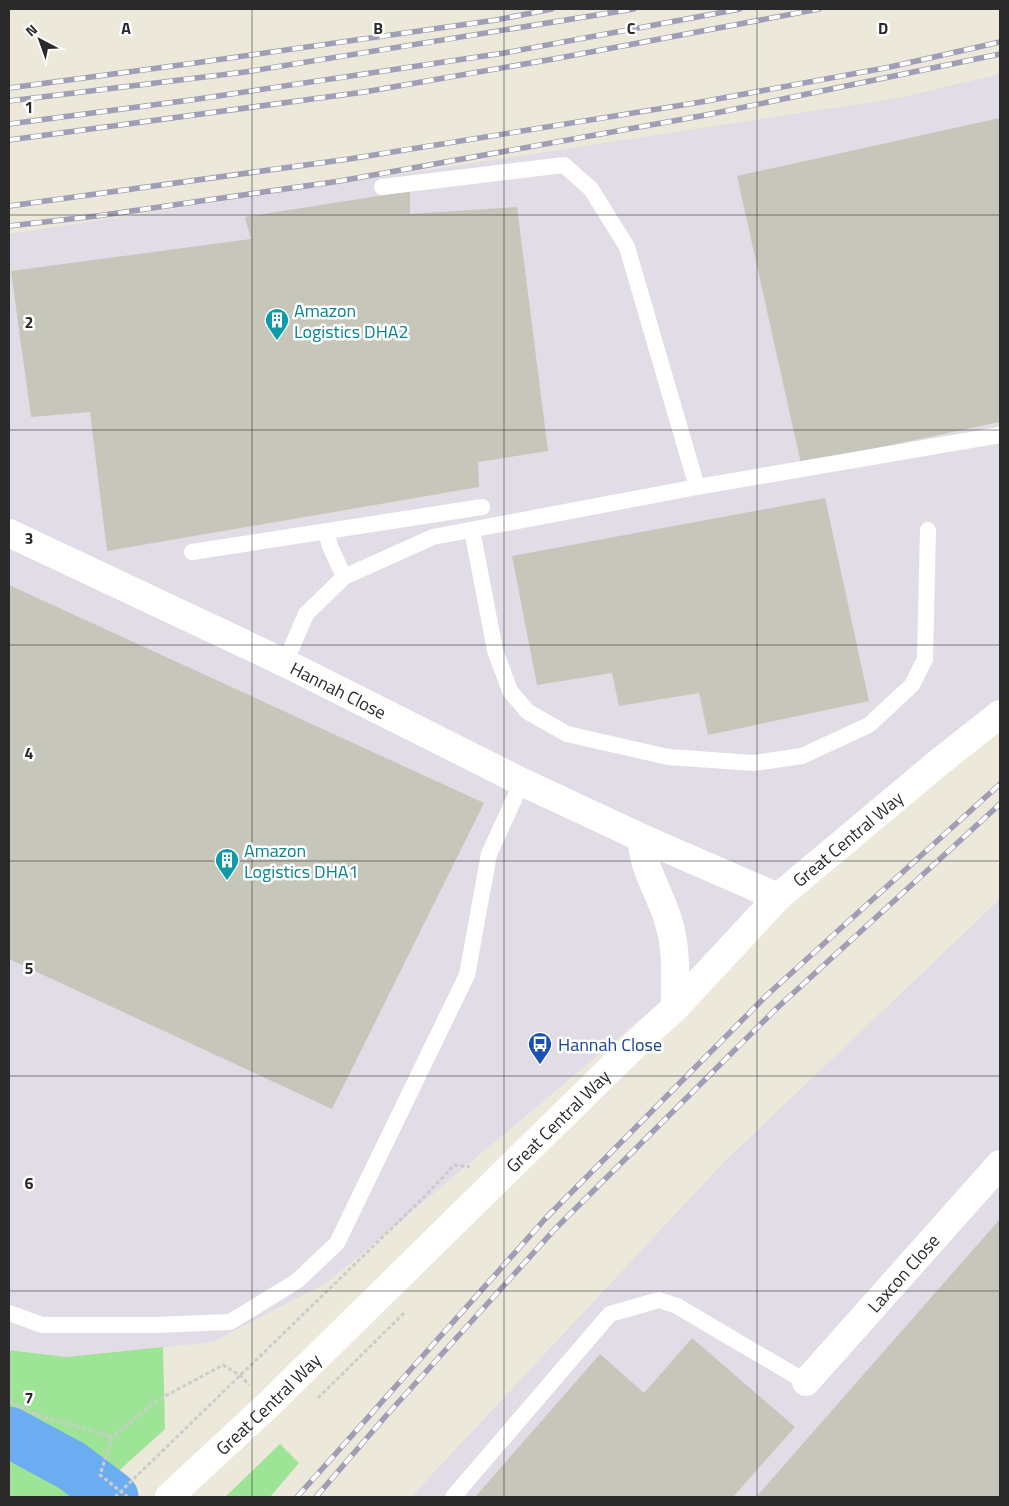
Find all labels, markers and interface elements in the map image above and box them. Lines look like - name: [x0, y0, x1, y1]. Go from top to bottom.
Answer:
- north arrow: [15, 15, 65, 65]
- text: A: [121, 16, 131, 40]
- text: B: [373, 16, 383, 40]
- text: C: [627, 16, 636, 40]
- text: D: [878, 16, 888, 40]
- text: N: [21, 19, 42, 41]
- text: 1: [25, 95, 33, 119]
- place label: Amazon Logistics DHA2: [294, 297, 409, 345]
- building icon: Amazon Logistics DHA2: [264, 307, 290, 341]
- text: 2: [25, 310, 33, 334]
- text: 3: [25, 526, 33, 550]
- street label: Hannah Close: [286, 654, 391, 725]
- text: 4: [25, 741, 34, 765]
- street label: Great Central Way: [786, 784, 909, 893]
- place label: Amazon Logistics DHA1: [244, 837, 359, 885]
- building icon: Amazon Logistics DHA1: [214, 847, 240, 881]
- text: 5: [25, 956, 34, 980]
- bus stop icon: Hannah Close: [527, 1031, 553, 1065]
- place label: Hannah Close: [558, 1031, 662, 1058]
- street label: Great Central Way: [499, 1063, 616, 1178]
- text: 6: [25, 1171, 34, 1195]
- street label: Laxcon Close: [861, 1228, 946, 1318]
- street label: Great Central Way: [209, 1347, 327, 1461]
- text: 7: [25, 1386, 33, 1410]

